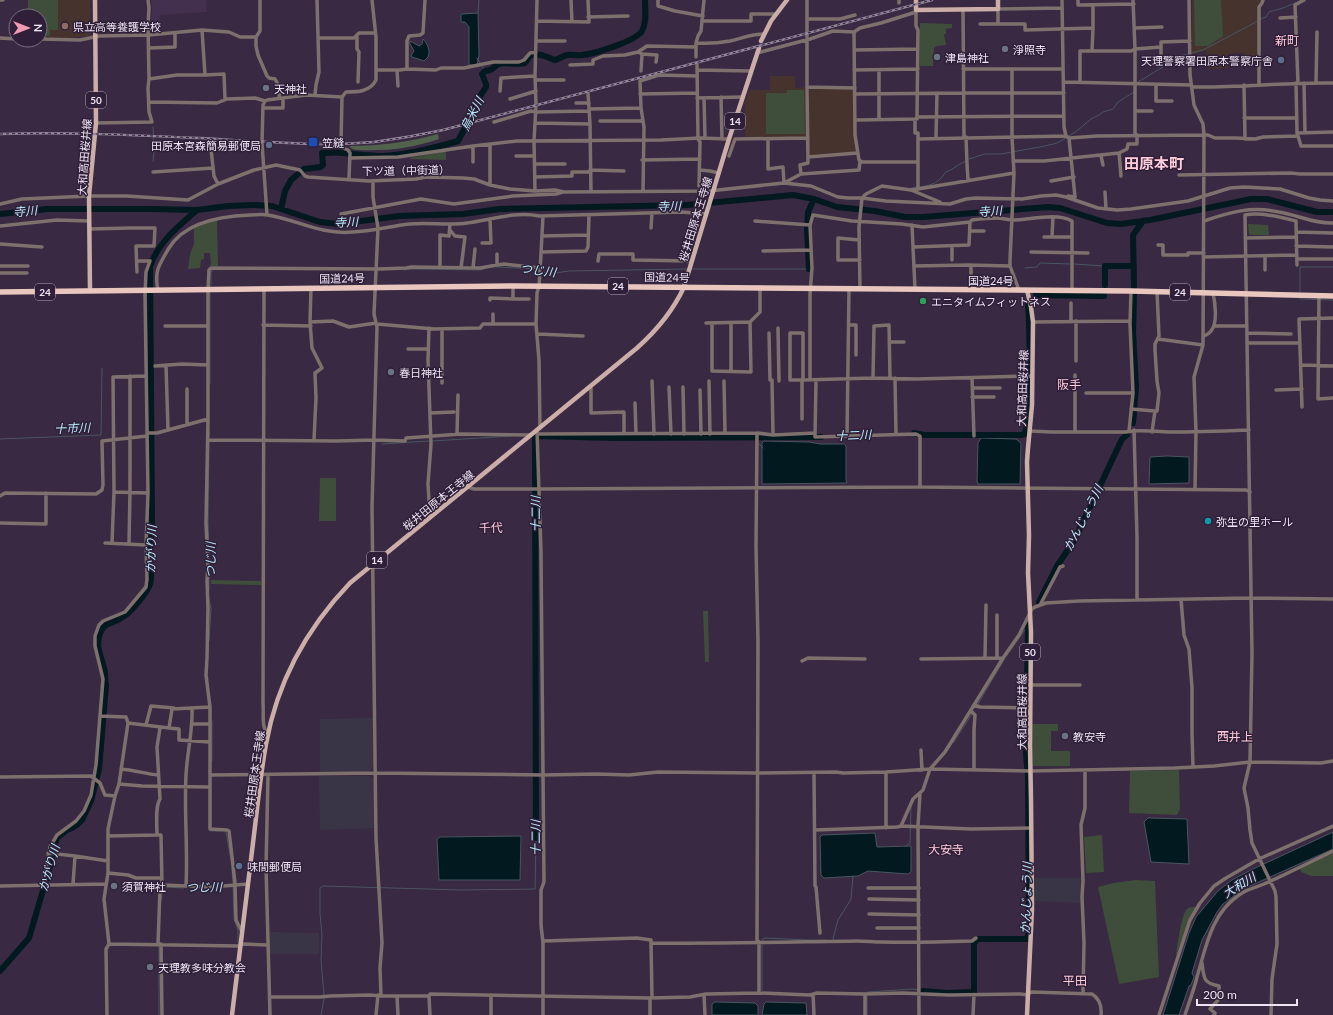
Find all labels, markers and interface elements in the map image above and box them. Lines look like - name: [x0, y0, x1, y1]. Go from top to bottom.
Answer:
- north arrow: [8, 8, 48, 48]
- place label: 県立高等養護学校: [73, 20, 161, 33]
- marker: 県立高等養護学校: [60, 21, 70, 31]
- text: N: [32, 24, 45, 32]
- district label: 新町: [1275, 33, 1299, 48]
- place label: 淨照寺: [1013, 43, 1046, 56]
- marker: 淨照寺: [1000, 44, 1010, 54]
- place label: 津島神社: [945, 51, 989, 64]
- marker: 津島神社: [932, 52, 942, 62]
- place label: 天理警察署田原本警察庁舎: [1141, 54, 1273, 67]
- marker: 天理警察署田原本警察庁舎: [1276, 55, 1286, 65]
- place label: 天神社: [274, 82, 307, 95]
- marker: 天神社: [261, 83, 271, 93]
- road number: 50: [86, 92, 106, 108]
- water label: 烏米川: [457, 93, 488, 133]
- road number: 14: [725, 113, 745, 129]
- street label: 大和高田桜井線: [75, 118, 93, 196]
- marker: 笠縫: [307, 136, 319, 148]
- place label: 笠縫: [322, 136, 344, 149]
- place label: 田原本宮森簡易郵便局: [151, 139, 261, 152]
- marker: 田原本宮森簡易郵便局: [264, 140, 274, 150]
- district label: 田原本町: [1124, 154, 1184, 172]
- street label: 下ツ道（中街道）: [362, 163, 450, 177]
- street label: 桜井田原本王寺線: [676, 175, 714, 263]
- water label: 寺川: [657, 198, 683, 214]
- water label: 寺川: [12, 202, 40, 220]
- water label: 寺川: [977, 203, 1004, 219]
- water label: 寺川: [334, 214, 360, 230]
- water label: つじ川: [519, 260, 559, 280]
- street label: 国道24号: [644, 270, 690, 284]
- street label: 国道24号: [319, 271, 365, 285]
- street label: 国道24号: [968, 274, 1014, 287]
- road number: 24: [608, 278, 628, 294]
- road number: 24: [35, 284, 55, 300]
- road number: 24: [1170, 284, 1190, 300]
- place label: エニタイムフィットネス: [931, 295, 1051, 308]
- marker: エニタイムフィットネス: [918, 296, 928, 306]
- street label: 大和高田桜井線: [1014, 349, 1030, 427]
- place label: 春日神社: [399, 366, 443, 379]
- marker: 春日神社: [386, 367, 396, 377]
- district label: 阪手: [1057, 377, 1081, 392]
- water label: 十市川: [54, 420, 92, 436]
- water label: 十二川: [835, 427, 873, 443]
- street label: 桜井田原本王寺線: [400, 467, 476, 533]
- water label: かんじょう川: [1060, 481, 1107, 553]
- water label: 十二川: [528, 494, 543, 532]
- place label: 弥生の里ホール: [1216, 515, 1293, 528]
- marker: 弥生の里ホール: [1203, 516, 1213, 526]
- district label: 千代: [479, 520, 503, 535]
- water label: かがり川: [143, 523, 159, 573]
- water label: つじ川: [203, 540, 218, 578]
- road number: 14: [367, 552, 387, 568]
- road number: 50: [1020, 644, 1040, 660]
- street label: 大和高田桜井線: [1015, 674, 1028, 751]
- district label: 西井上: [1217, 729, 1253, 744]
- street label: 桜井田原本王寺線: [241, 730, 267, 818]
- place label: 教安寺: [1073, 730, 1106, 743]
- marker: 教安寺: [1060, 731, 1070, 741]
- water label: 十二川: [528, 818, 543, 856]
- water label: かがり川: [35, 841, 63, 893]
- district label: 大安寺: [928, 842, 964, 857]
- place label: 味間郵便局: [247, 860, 302, 873]
- water label: かんじょう川: [1017, 860, 1035, 934]
- marker: 味間郵便局: [234, 861, 244, 871]
- water label: 大和川: [1220, 868, 1260, 901]
- water label: つじ川: [186, 879, 224, 895]
- place label: 須賀神社: [122, 880, 166, 893]
- marker: 須賀神社: [109, 881, 119, 891]
- place label: 天理教多味分教会: [158, 961, 246, 974]
- marker: 天理教多味分教会: [145, 962, 155, 972]
- district label: 平田: [1063, 973, 1087, 988]
- scale bar: [1197, 981, 1297, 1007]
- text: 200 m: [1203, 987, 1237, 1002]

